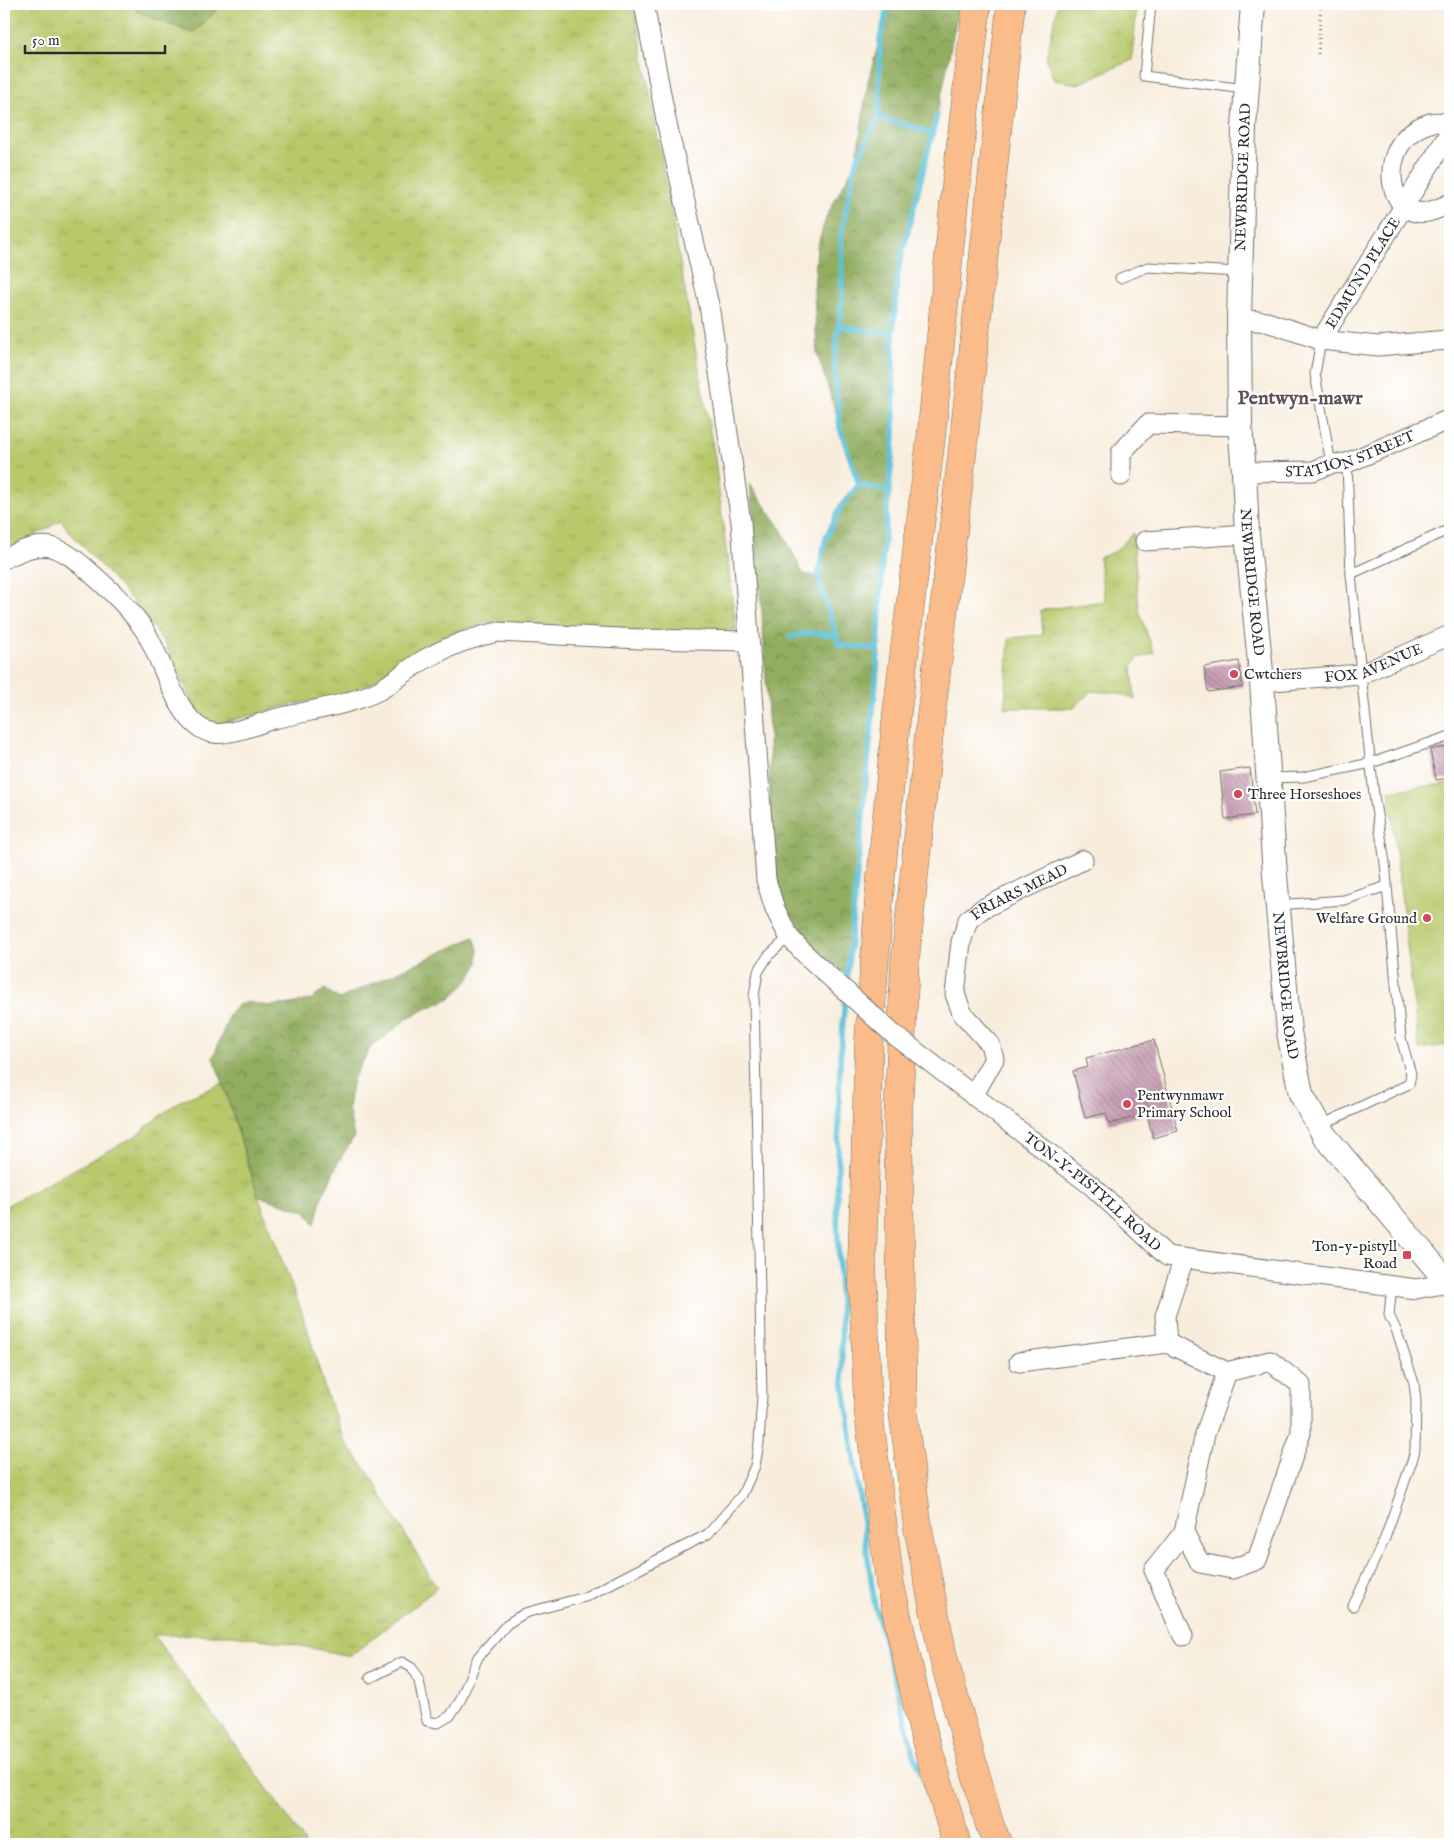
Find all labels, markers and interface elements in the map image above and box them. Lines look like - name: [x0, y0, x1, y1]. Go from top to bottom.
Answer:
- scale bar: [25, 22, 165, 54]
- text: 50 m: [32, 31, 60, 50]
- street label: NEWBRIDGE ROAD: [1231, 103, 1255, 251]
- street label: EDMUND PLACE: [1321, 214, 1404, 332]
- district label: Pentwyn-mawr: [1237, 386, 1363, 411]
- street label: STATION STREET: [1285, 426, 1417, 481]
- street label: NEWBRIDGE ROAD: [1236, 508, 1269, 657]
- street label: FOX AVENUE: [1324, 639, 1425, 686]
- place label: Cwtchers: [1244, 665, 1302, 684]
- marker: Cwtchers: [1228, 668, 1240, 680]
- place label: Three Horseshoes: [1248, 785, 1361, 804]
- marker: Three Horseshoes: [1232, 788, 1244, 800]
- street label: FRIARS MEAD: [966, 859, 1071, 924]
- place label: Welfare Ground: [1316, 909, 1418, 928]
- street label: NEWBRIDGE ROAD: [1269, 911, 1304, 1061]
- marker: Welfare Ground: [1421, 912, 1433, 924]
- place label: Pentwynmawr Primary School: [1137, 1086, 1233, 1122]
- marker: Pentwynmawr Primary School: [1121, 1098, 1133, 1110]
- street label: TON-Y-PISTYLL ROAD: [1020, 1128, 1165, 1255]
- place label: Ton-y-pistyll Road: [1312, 1237, 1398, 1273]
- marker: Ton-y-pistyll Road: [1401, 1249, 1413, 1261]

